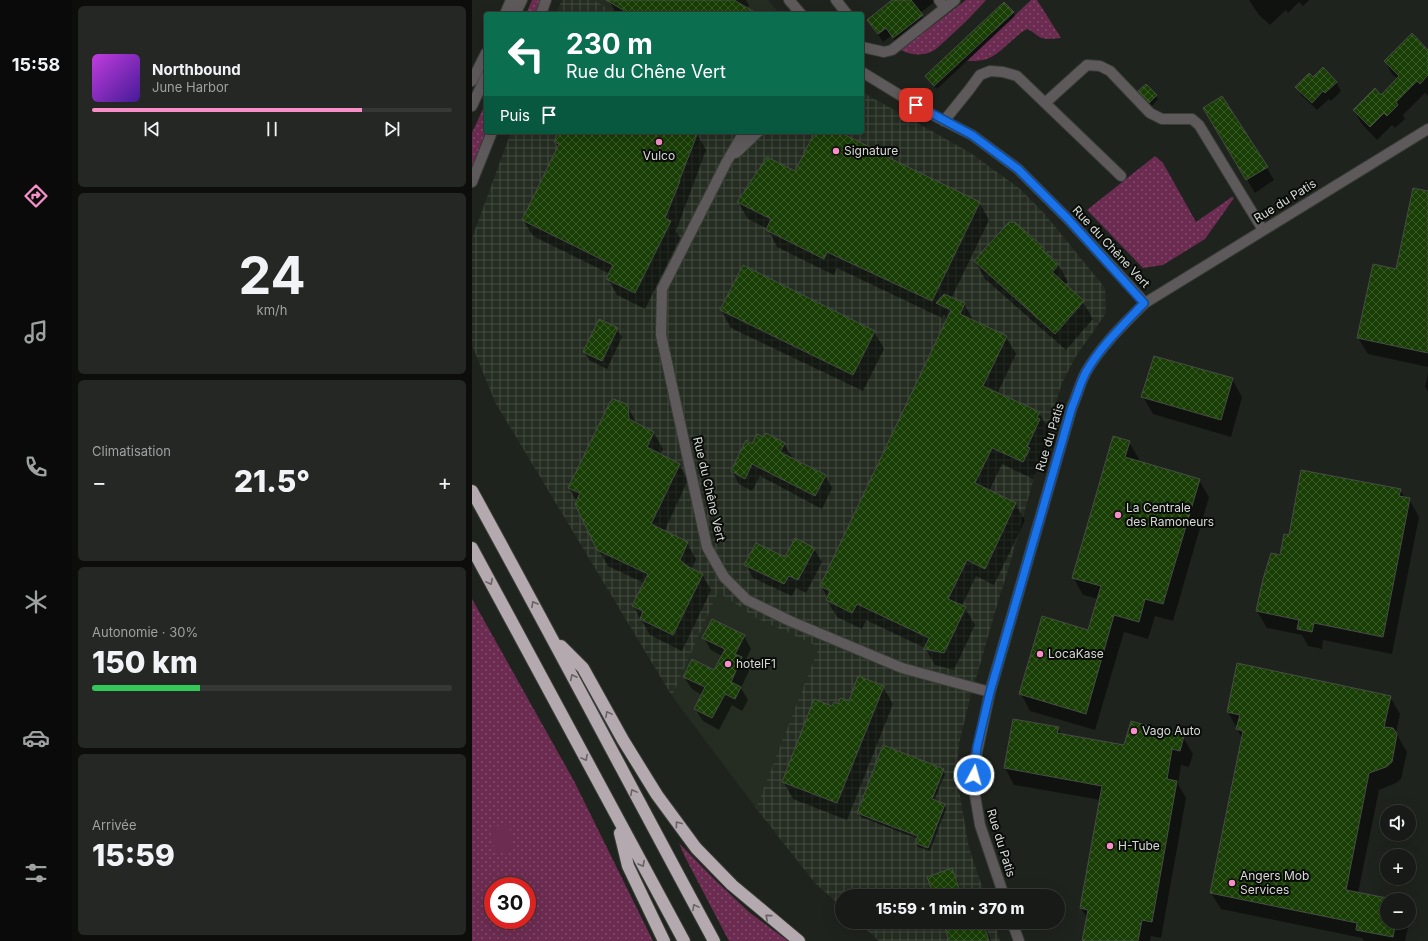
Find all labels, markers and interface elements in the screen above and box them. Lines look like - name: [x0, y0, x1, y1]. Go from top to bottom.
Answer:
- text: 230 m: [566, 27, 653, 61]
- icon: left: [500, 28, 552, 80]
- text: 15:58: [12, 54, 60, 75]
- text: Northbound: [152, 60, 241, 79]
- text: Rue du Chêne Vert: [566, 61, 726, 82]
- text: June Harbor: [152, 79, 229, 95]
- pin: [899, 88, 933, 122]
- icon: arrive: [905, 94, 927, 116]
- icon: arrive: [538, 104, 560, 126]
- text: Puis: [500, 106, 530, 125]
- icon: previous: [141, 118, 163, 140]
- icon: pause: [261, 118, 283, 140]
- icon: next: [381, 118, 403, 140]
- marker: Vulco: [654, 137, 664, 147]
- place label: Signature: [844, 143, 898, 158]
- marker: Signature: [831, 146, 841, 156]
- place label: Vulco: [643, 148, 675, 163]
- street label: Rue du Patis: [1251, 176, 1319, 226]
- icon: directions: [22, 182, 50, 210]
- street label: Rue du Chêne Vert: [1070, 203, 1153, 291]
- text: 24: [238, 244, 306, 307]
- text: km/h: [257, 302, 287, 318]
- icon: music: [22, 318, 50, 346]
- street label: Rue du Patis: [1032, 401, 1067, 473]
- street label: Rue du Chêne Vert: [690, 435, 729, 543]
- text: Climatisation: [92, 443, 171, 459]
- icon: phone: [22, 453, 50, 481]
- text: 21.5°: [234, 463, 310, 499]
- text: −: [92, 469, 107, 495]
- text: +: [437, 469, 452, 495]
- place label: La Centrale des Ramoneurs: [1126, 500, 1214, 529]
- marker: La Centrale des Ramoneurs: [1113, 510, 1123, 520]
- one-way arrow: [486, 578, 493, 585]
- icon: climate: [22, 588, 50, 616]
- one-way arrow: [532, 601, 539, 608]
- text: Autonomie · 30%: [92, 624, 198, 640]
- text: 150 km: [92, 644, 198, 680]
- place label: LocaKase: [1048, 646, 1104, 661]
- marker: LocaKase: [1035, 649, 1045, 659]
- place label: hotelF1: [736, 656, 776, 671]
- marker: hotelF1: [723, 659, 733, 669]
- one-way arrow: [570, 674, 578, 681]
- one-way arrow: [606, 711, 613, 718]
- place label: Vago Auto: [1142, 723, 1201, 738]
- icon: car: [22, 724, 50, 752]
- marker: Vago Auto: [1129, 726, 1139, 736]
- one-way arrow: [580, 754, 588, 761]
- position arrow: [953, 754, 995, 796]
- one-way arrow: [631, 789, 638, 796]
- map controls: [1380, 805, 1416, 929]
- button: sound: [1380, 805, 1416, 841]
- street label: Rue du Patis: [984, 807, 1019, 879]
- text: Arrivée: [92, 817, 137, 833]
- one-way arrow: [676, 821, 683, 828]
- text: 15:59: [92, 837, 175, 873]
- place label: H-Tube: [1118, 838, 1160, 853]
- marker: H-Tube: [1105, 841, 1115, 851]
- button: +: [1380, 849, 1416, 885]
- icon: filters: [22, 859, 50, 887]
- one-way arrow: [638, 860, 645, 868]
- place label: Angers Mob Services: [1240, 868, 1309, 897]
- speed limit sign: 30: [484, 877, 536, 929]
- marker: Angers Mob Services: [1227, 878, 1237, 888]
- button: −: [1380, 893, 1416, 929]
- text: 15:59 · 1 min · 370 m: [876, 899, 1024, 918]
- one-way arrow: [692, 904, 700, 911]
- one-way arrow: [766, 914, 773, 921]

